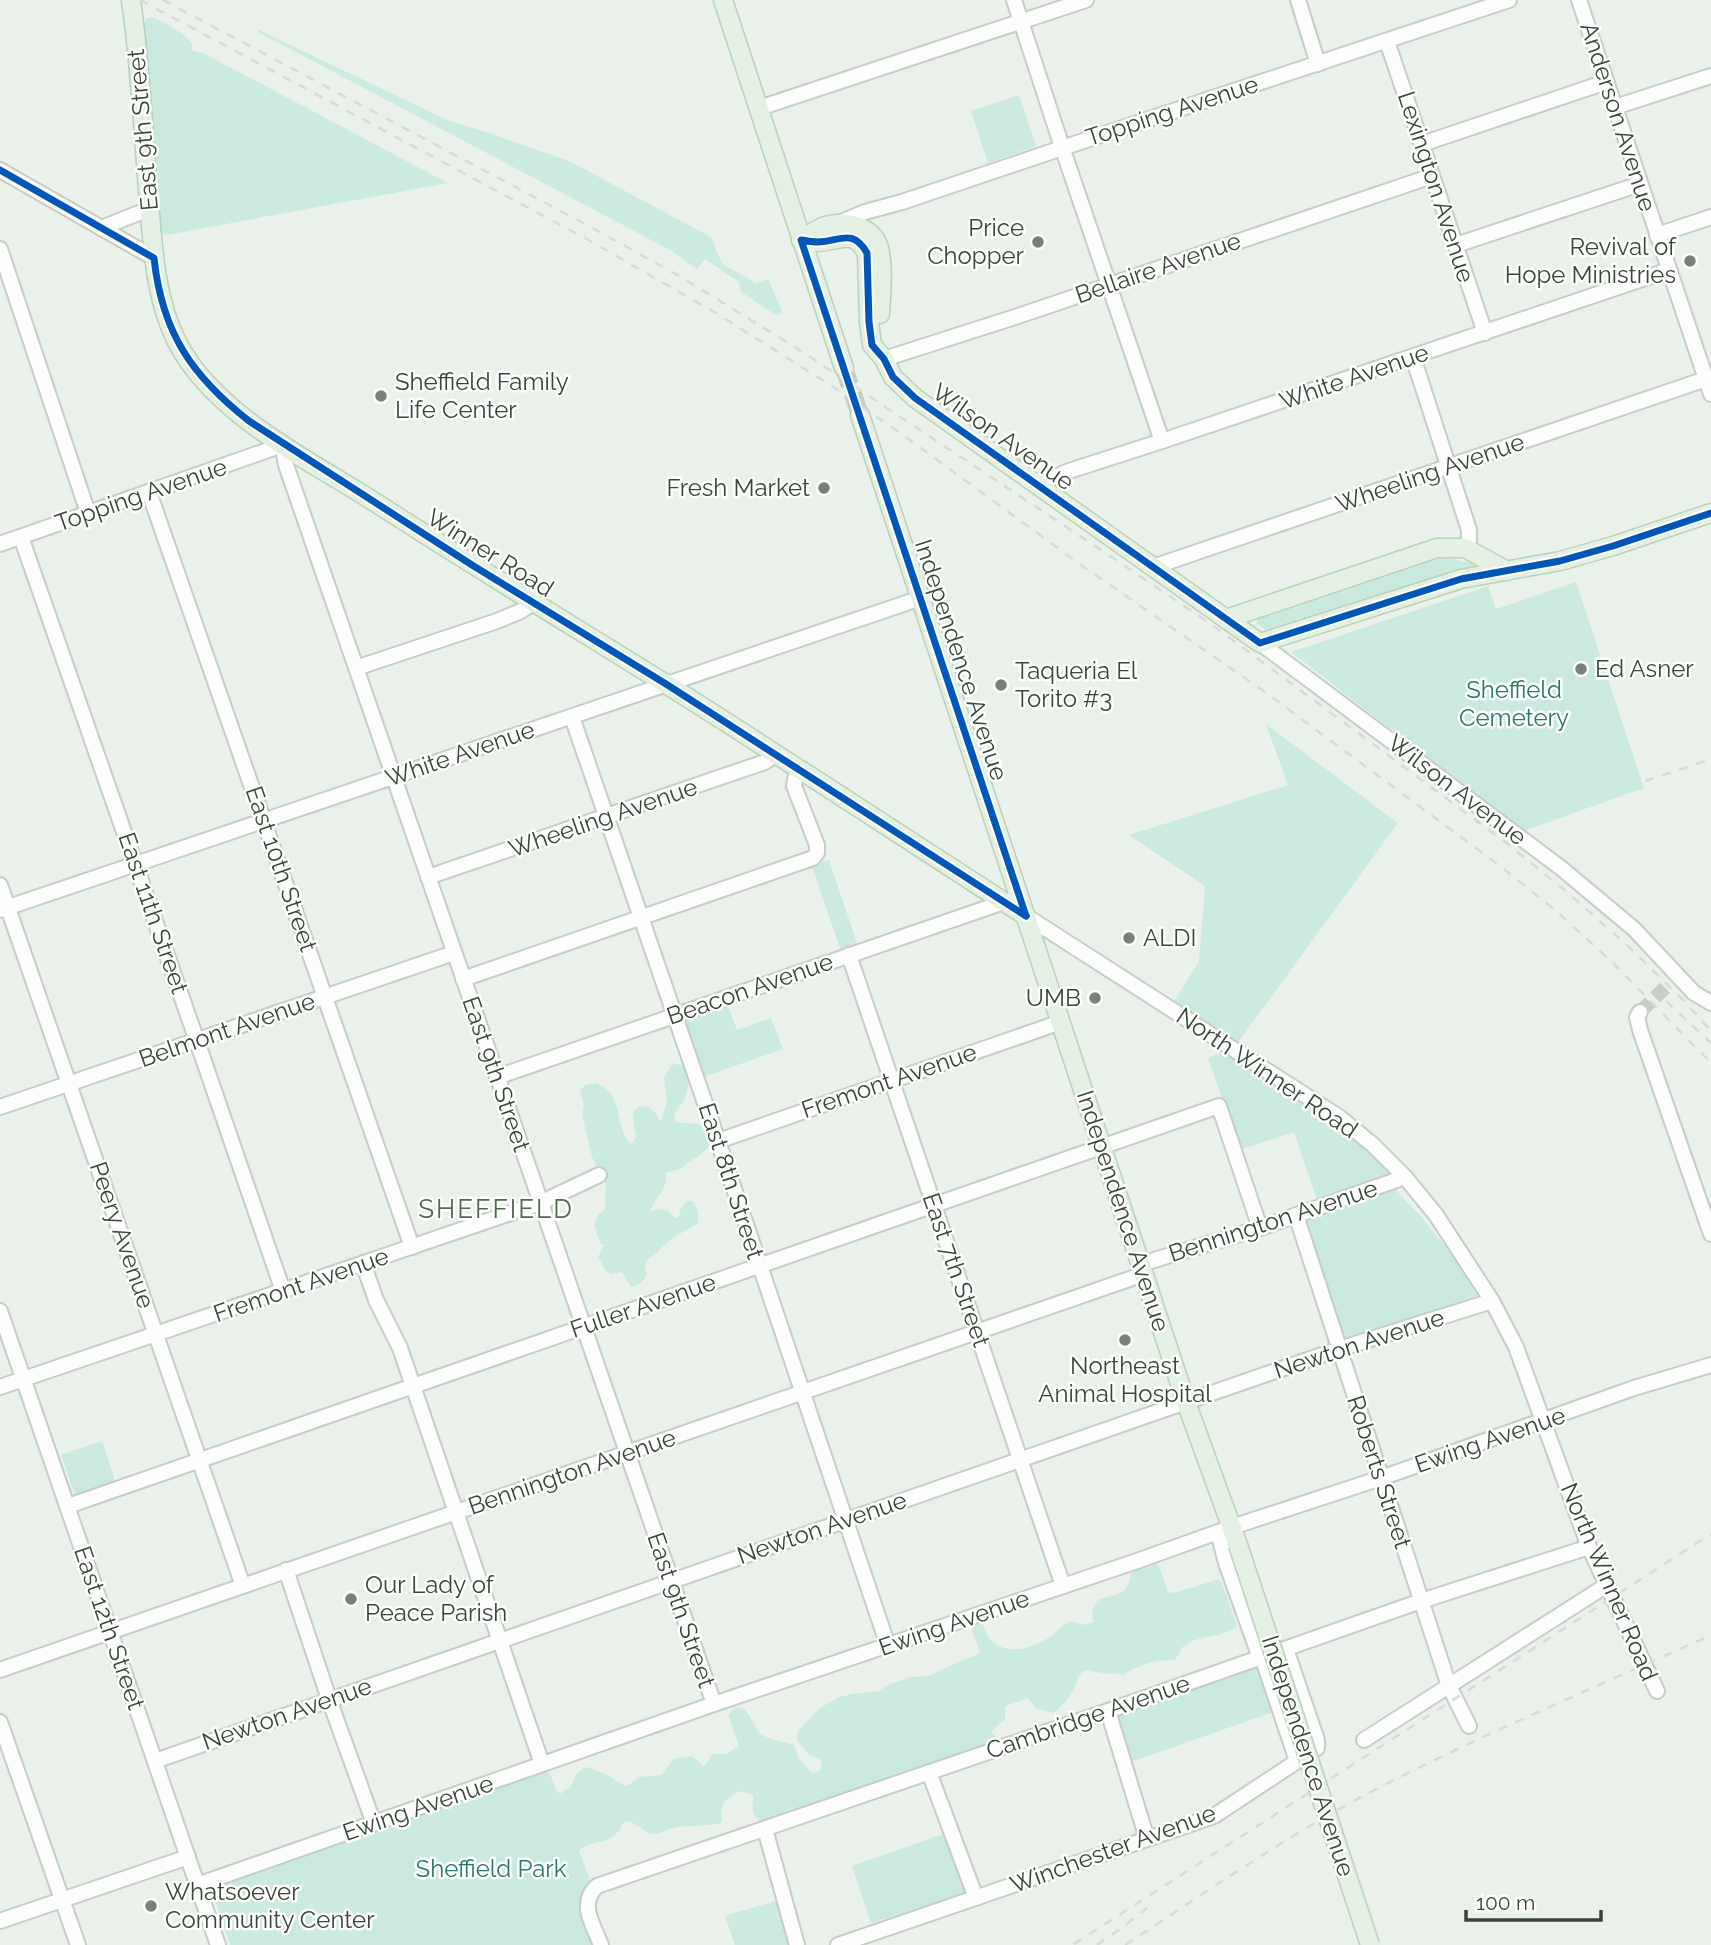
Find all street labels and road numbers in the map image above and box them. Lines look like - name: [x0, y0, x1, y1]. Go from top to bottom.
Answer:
- street label: Anderson Avenue: [1574, 19, 1663, 215]
- street label: East 9th Street: [121, 48, 164, 212]
- street label: Topping Avenue: [1082, 69, 1262, 152]
- street label: Lexington Avenue: [1392, 88, 1481, 286]
- street label: Bellaire Avenue: [1071, 226, 1244, 309]
- street label: White Avenue: [1275, 337, 1432, 416]
- street label: Wilson Avenue: [927, 377, 1080, 496]
- street label: Wheeling Avenue: [1332, 427, 1528, 518]
- street label: Topping Avenue: [51, 452, 230, 537]
- street label: Winner Road: [422, 502, 559, 603]
- street label: Independence Avenue: [909, 536, 1014, 784]
- street label: White Avenue: [381, 714, 538, 793]
- street label: Wilson Avenue: [1382, 728, 1532, 851]
- street label: Wheeling Avenue: [505, 772, 701, 863]
- street label: East 10th Street: [240, 782, 323, 955]
- street label: East 11th Street: [112, 828, 195, 997]
- street label: Beacon Avenue: [663, 946, 837, 1031]
- street label: Belmont Avenue: [135, 986, 319, 1073]
- street label: East 9th Street: [456, 992, 537, 1155]
- street label: North Winner Road: [1171, 1001, 1363, 1144]
- street label: Fremont Avenue: [798, 1037, 980, 1124]
- street label: Independence Avenue: [1071, 1087, 1176, 1335]
- street label: East 8th Street: [693, 1099, 770, 1263]
- street label: Peery Avenue: [84, 1158, 161, 1312]
- street label: Bennington Avenue: [1165, 1173, 1381, 1268]
- street label: East 7th Street: [917, 1189, 996, 1351]
- street label: Fremont Avenue: [210, 1241, 392, 1328]
- street label: Fuller Avenue: [566, 1267, 720, 1344]
- street label: Newton Avenue: [1270, 1302, 1448, 1385]
- street label: Roberts Street: [1341, 1392, 1418, 1552]
- street label: Ewing Avenue: [1411, 1400, 1569, 1479]
- street label: Bennington Avenue: [464, 1422, 680, 1521]
- street label: North Winner Road: [1555, 1478, 1664, 1685]
- street label: Newton Avenue: [733, 1485, 910, 1570]
- street label: East 9th Street: [641, 1528, 722, 1691]
- street label: East 12th Street: [68, 1542, 151, 1713]
- street label: Ewing Avenue: [875, 1583, 1033, 1662]
- street label: Independence Avenue: [1256, 1632, 1361, 1880]
- street label: Cambridge Avenue: [982, 1668, 1193, 1765]
- street label: Newton Avenue: [198, 1671, 375, 1756]
- street label: Ewing Avenue: [339, 1768, 497, 1847]
- street label: Winchester Avenue: [1006, 1798, 1220, 1899]

